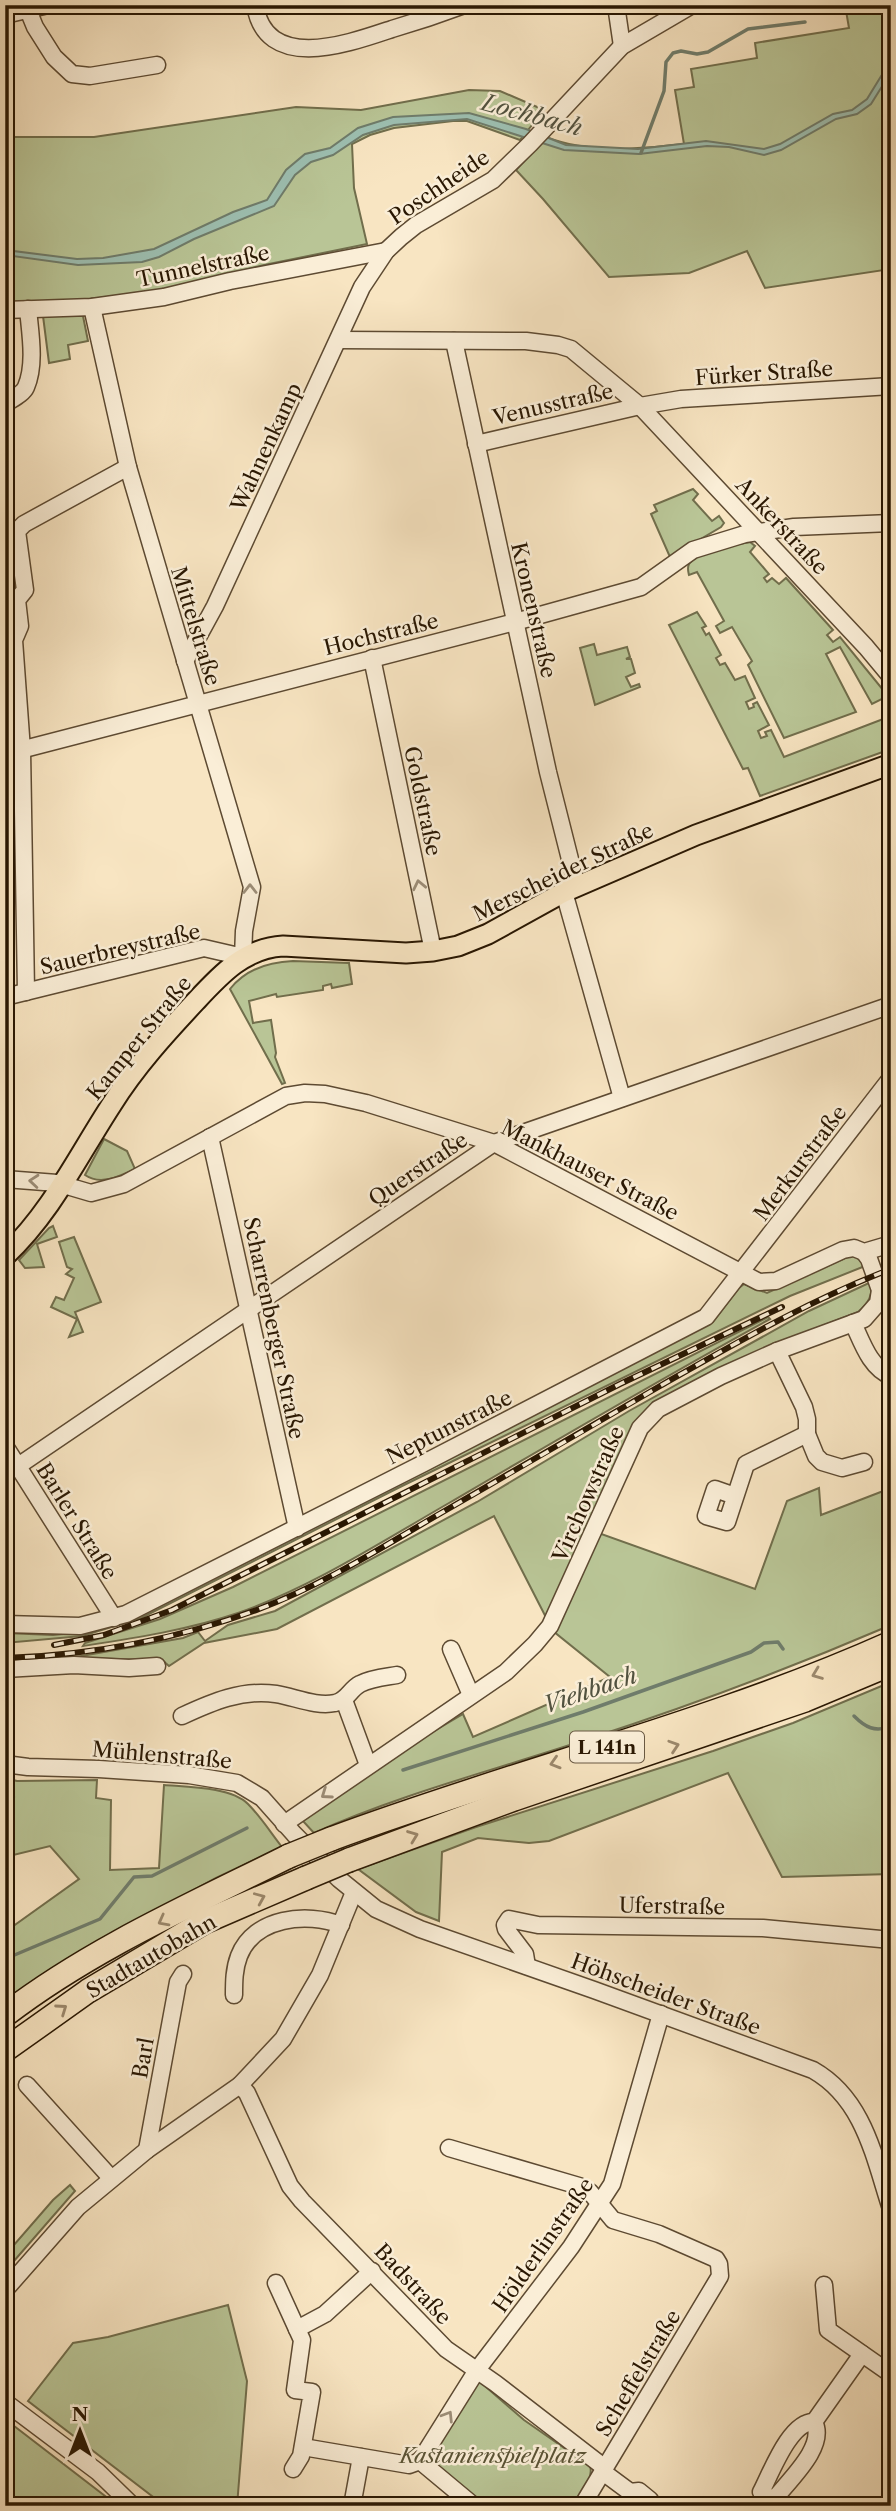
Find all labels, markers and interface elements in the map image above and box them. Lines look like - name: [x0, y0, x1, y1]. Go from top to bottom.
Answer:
- water label: Lochbach: [477, 88, 585, 142]
- street label: Poschheide: [384, 144, 494, 230]
- street label: Tunnelstraße: [134, 240, 272, 292]
- street label: Fürker Straße: [694, 356, 834, 390]
- street label: Venusstraße: [489, 378, 616, 430]
- street label: Wahnenkamp: [225, 379, 307, 516]
- street label: Ankerstraße: [730, 472, 833, 580]
- street label: Kronenstraße: [506, 540, 562, 680]
- street label: Mittelstraße: [166, 564, 226, 688]
- street label: Hochstraße: [321, 608, 441, 660]
- street label: Goldstraße: [399, 744, 447, 858]
- street label: Merscheider Straße: [469, 817, 657, 927]
- one-way arrow: [412, 879, 427, 891]
- one-way arrow: [242, 883, 258, 894]
- street label: Sauerbreystraße: [37, 918, 203, 980]
- street label: Kamper Straße: [81, 971, 197, 1105]
- street label: Merkurstraße: [749, 1100, 851, 1226]
- street label: Mankhauser Straße: [497, 1114, 683, 1226]
- street label: Querstraße: [364, 1127, 472, 1211]
- one-way arrow: [29, 1174, 40, 1189]
- street label: Scharrenberger Straße: [238, 1215, 310, 1441]
- street label: Neptunstraße: [382, 1385, 516, 1469]
- street label: Virchowstraße: [546, 1422, 629, 1567]
- street label: Barler Straße: [31, 1458, 123, 1584]
- water label: Viehbach: [539, 1661, 641, 1719]
- one-way arrow: [812, 1665, 824, 1679]
- road number: L 141n: [570, 1732, 644, 1763]
- street label: Mühlenstraße: [91, 1736, 233, 1774]
- one-way arrow: [668, 1739, 680, 1754]
- one-way arrow: [550, 1755, 562, 1769]
- one-way arrow: [321, 1786, 334, 1798]
- one-way arrow: [407, 1831, 419, 1845]
- one-way arrow: [253, 1892, 265, 1906]
- street label: Uferstraße: [619, 1893, 725, 1919]
- street label: Stadtautobahn: [82, 1909, 220, 2003]
- one-way arrow: [158, 1912, 170, 1926]
- street label: Höhscheider Straße: [568, 1948, 764, 2040]
- one-way arrow: [54, 2005, 67, 2017]
- street label: Barl: [127, 2036, 159, 2080]
- street label: Hölderlinstraße: [487, 2173, 599, 2317]
- street label: Badstraße: [369, 2238, 457, 2330]
- street label: Scheffelstraße: [590, 2305, 686, 2441]
- north arrow: [46, 2396, 116, 2466]
- text: N: [72, 2403, 88, 2426]
- one-way arrow: [440, 2410, 453, 2423]
- park label: Kastanienspielplatz: [398, 2443, 588, 2468]

